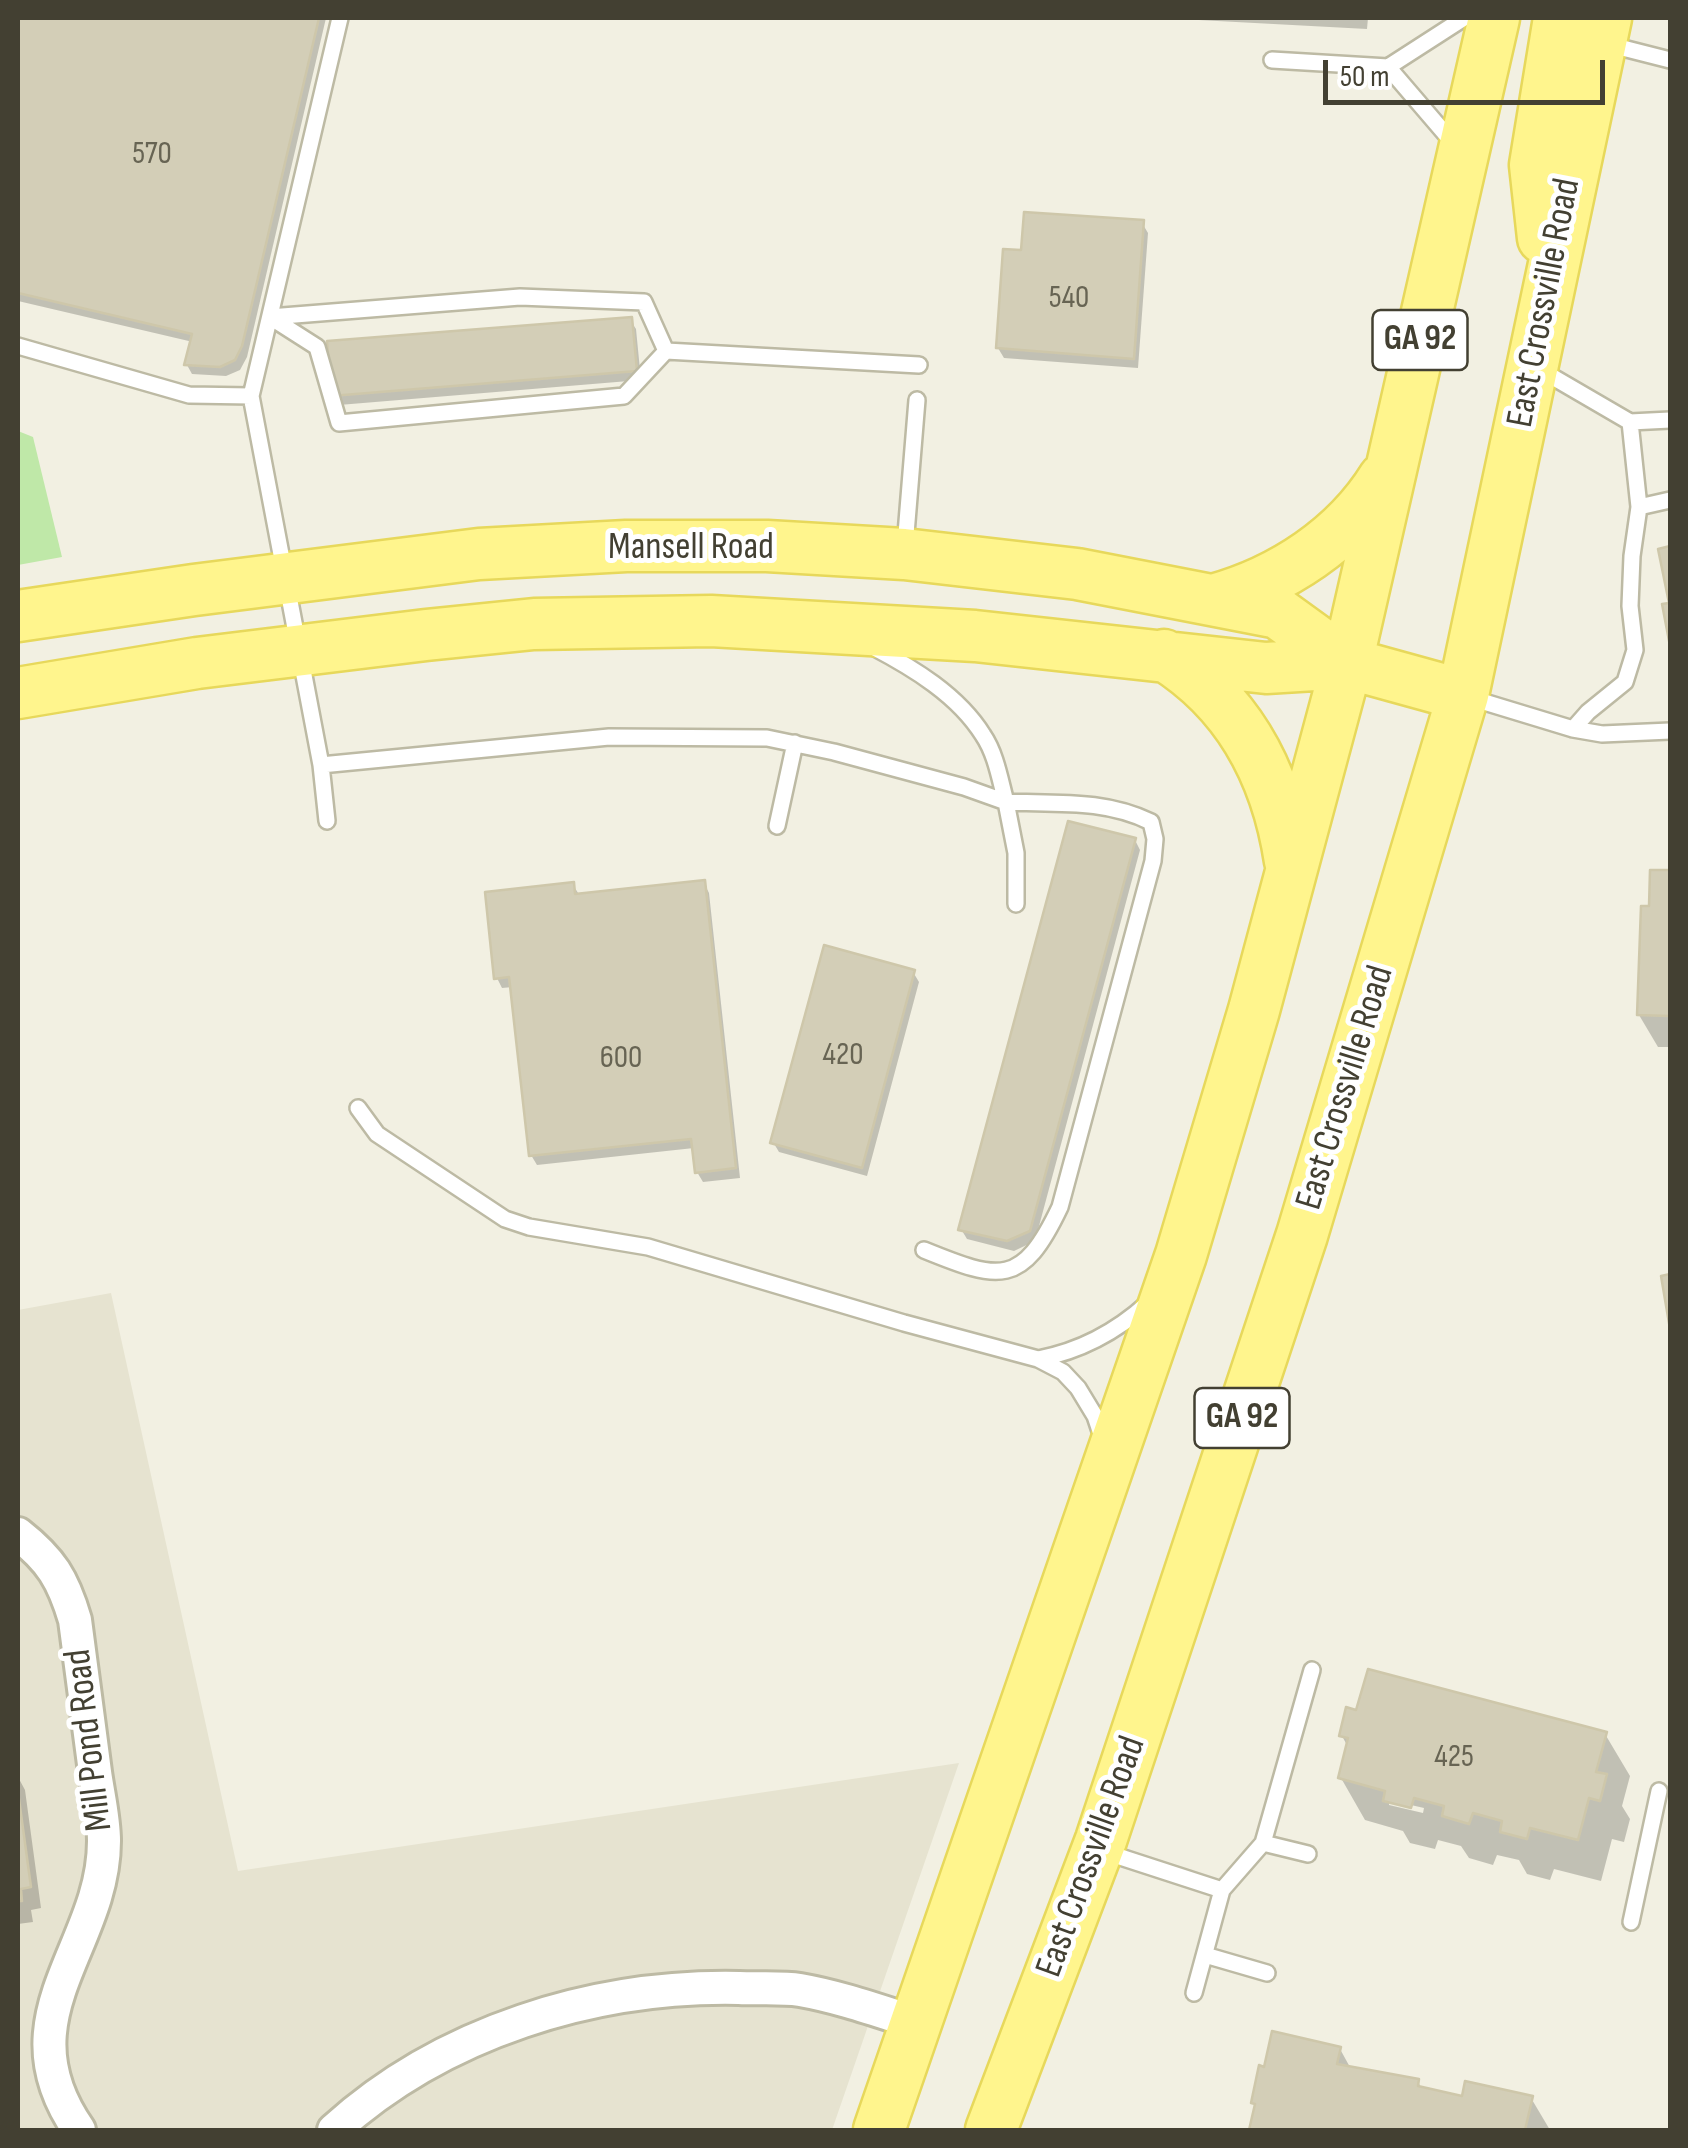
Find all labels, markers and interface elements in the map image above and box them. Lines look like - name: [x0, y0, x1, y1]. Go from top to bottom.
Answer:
- scale bar: [1328, 40, 1610, 102]
- text: 50 m: [1340, 59, 1389, 95]
- house number: 570: [132, 136, 172, 174]
- street label: East Crossville Road: [1499, 175, 1591, 431]
- house number: 540: [1049, 280, 1089, 318]
- road number: GA 92: [1372, 310, 1468, 370]
- street label: Mansell Road: [608, 525, 774, 571]
- street label: East Crossville Road: [1287, 961, 1405, 1215]
- house number: 420: [823, 1037, 863, 1075]
- house number: 600: [600, 1040, 642, 1078]
- road number: GA 92: [1194, 1388, 1290, 1448]
- street label: Mill Pond Road: [56, 1646, 124, 1834]
- street label: East Crossville Road: [1027, 1731, 1157, 1983]
- house number: 425: [1434, 1739, 1474, 1777]

